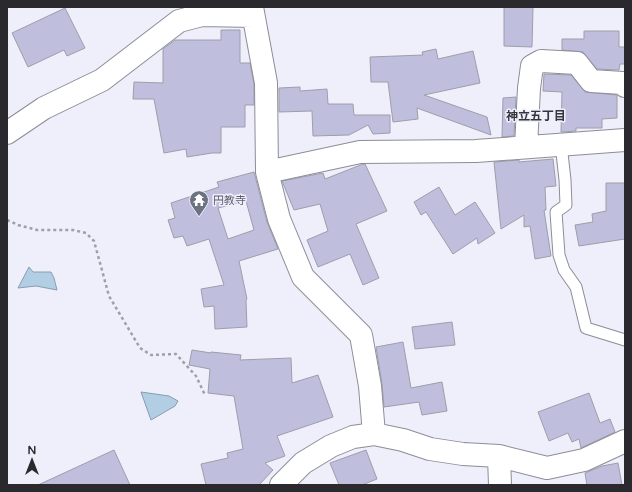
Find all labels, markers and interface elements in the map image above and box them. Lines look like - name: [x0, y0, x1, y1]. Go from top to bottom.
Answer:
- district label: 神立五丁目: [506, 109, 566, 123]
- temple icon: 円教寺: [188, 189, 210, 217]
- place label: 円教寺: [213, 194, 246, 207]
- north arrow: [12, 440, 52, 480]
- text: N: [28, 444, 36, 457]

